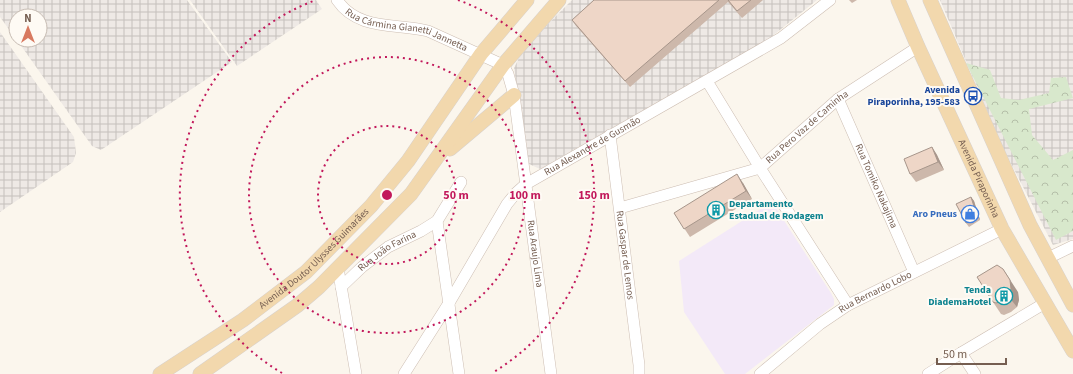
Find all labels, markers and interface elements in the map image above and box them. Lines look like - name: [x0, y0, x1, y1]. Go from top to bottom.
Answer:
- street label: Rua Cármina Gianetti Jannetta: [342, 5, 470, 55]
- north arrow: [8, 8, 48, 48]
- text: N: [24, 11, 32, 26]
- place label: Avenida Piraporinha, 195-583: [868, 83, 960, 109]
- bus stop icon: Avenida Piraporinha, 195-583: [963, 86, 983, 106]
- street label: Rua Pero Vaz de Caminha: [763, 87, 851, 167]
- street label: Rua Alexandre de Gusmão: [542, 113, 643, 179]
- street label: Avenida Piraporinha: [955, 137, 1003, 220]
- street label: Rua Tomiko Nakajima: [851, 141, 901, 230]
- text: 50 m: [443, 187, 469, 204]
- text: 100 m: [509, 187, 541, 204]
- text: 150 m: [578, 187, 610, 204]
- centre of rings: [380, 188, 394, 202]
- place label: Departamento Estadual de Rodagem: [729, 197, 824, 223]
- building icon: Departamento Estadual de Rodagem: [706, 200, 726, 220]
- shop icon: Aro Pneus: [960, 204, 980, 224]
- street label: Avenida Doutor Ulysses Guimarães: [256, 205, 372, 313]
- place label: Aro Pneus: [912, 207, 958, 221]
- street label: Rua Gaspar de Lemos: [613, 210, 638, 300]
- street label: Rua Araujo Lima: [524, 219, 546, 288]
- street label: Rua João Farina: [355, 227, 419, 274]
- street label: Rua Bernardo Lobo: [836, 268, 914, 317]
- place label: Tenda DiademaHotel: [928, 283, 991, 309]
- building icon: Tenda DiademaHotel: [994, 286, 1014, 306]
- scale bar: [937, 340, 1006, 366]
- text: 50 m: [943, 346, 967, 363]

